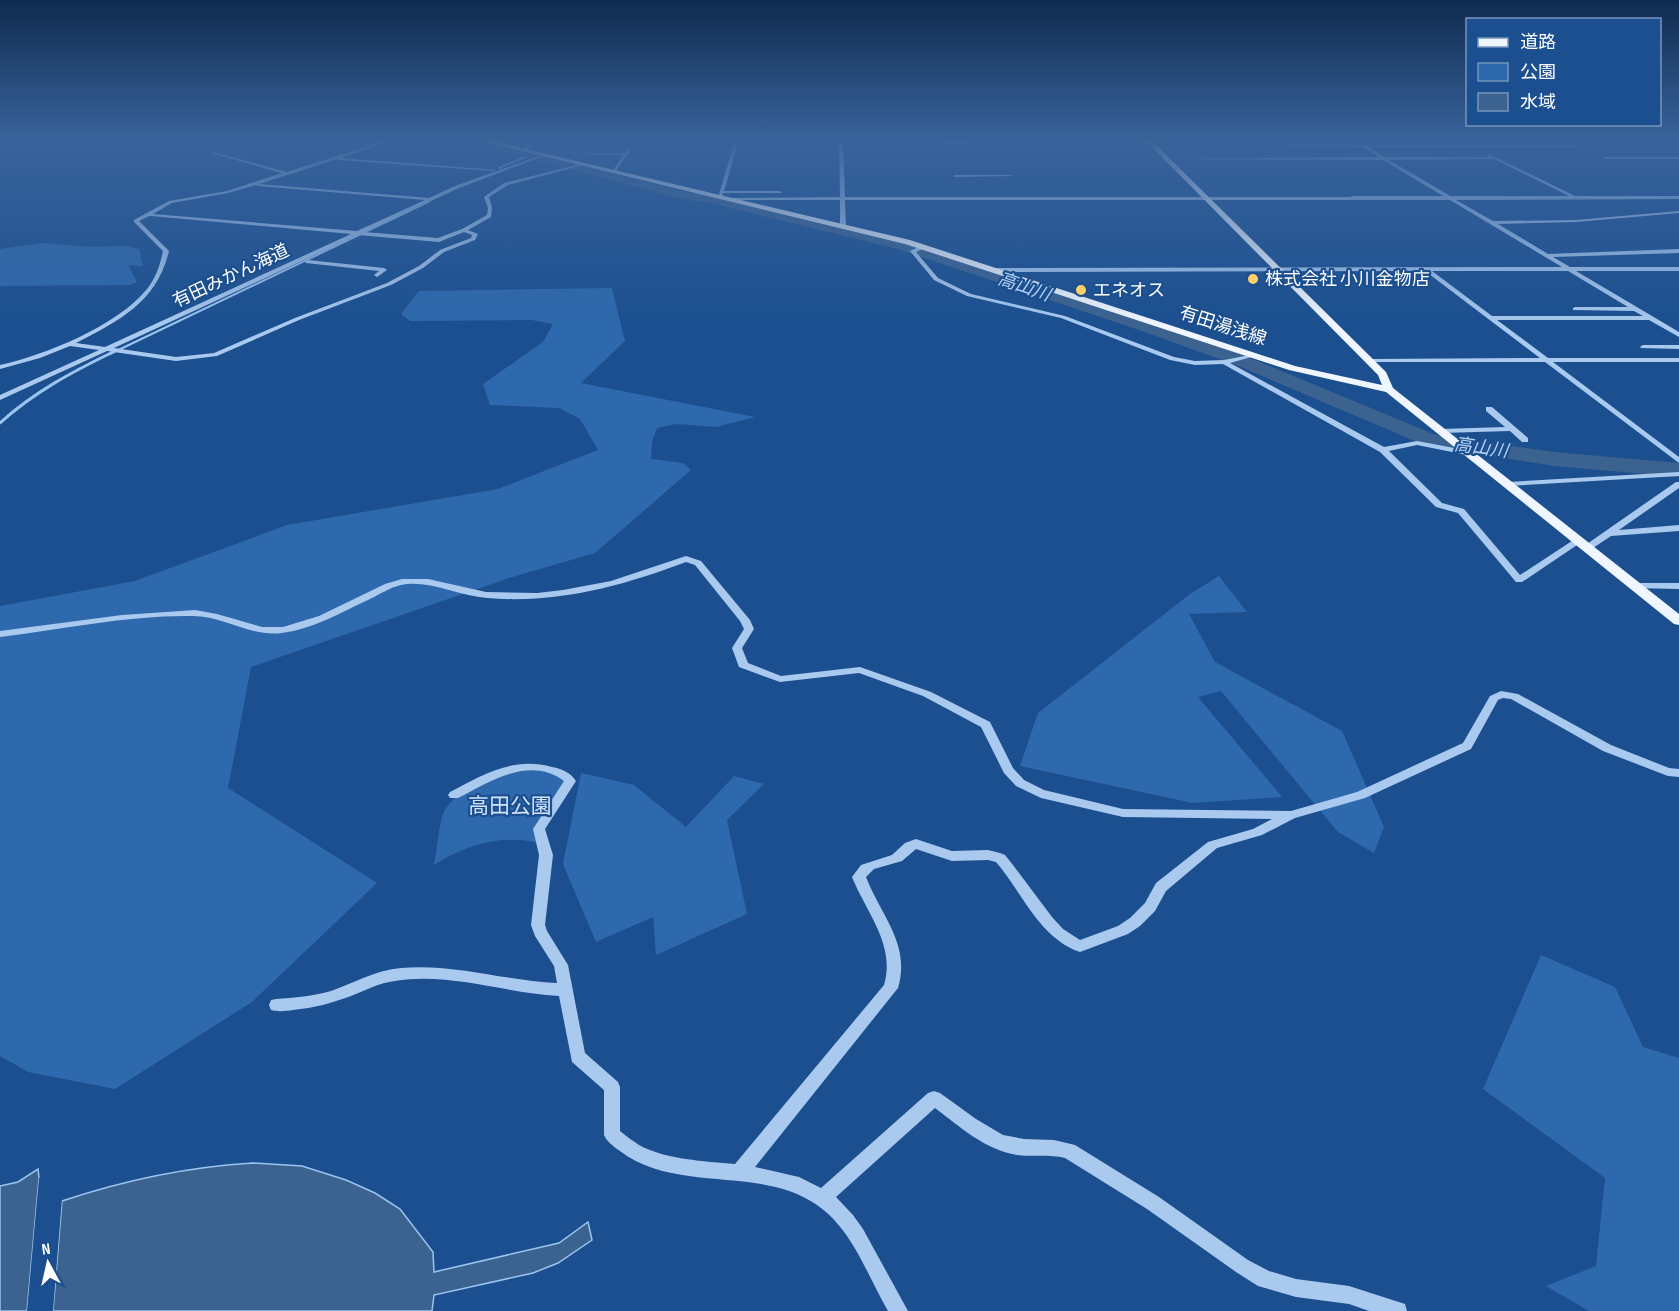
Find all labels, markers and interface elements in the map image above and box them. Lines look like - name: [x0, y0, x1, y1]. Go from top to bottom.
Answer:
- legend: [1466, 18, 1661, 126]
- text: 道路: [1520, 32, 1556, 53]
- text: 公園: [1520, 62, 1556, 83]
- text: 水域: [1520, 92, 1556, 113]
- street label: 有田みかん海道: [169, 240, 293, 312]
- water label: 高山川: [995, 268, 1055, 306]
- place label: 株式会社 小川金物店: [1265, 269, 1430, 290]
- marker: 株式会社 小川金物店: [1246, 272, 1260, 286]
- place label: エネオス: [1093, 280, 1165, 301]
- marker: エネオス: [1074, 283, 1088, 297]
- street label: 有田湯浅線: [1177, 302, 1269, 350]
- water label: 高山川: [1453, 434, 1511, 462]
- park label: 高田公園: [468, 794, 552, 819]
- north arrow: [18, 1233, 78, 1293]
- text: N: [41, 1240, 52, 1260]

